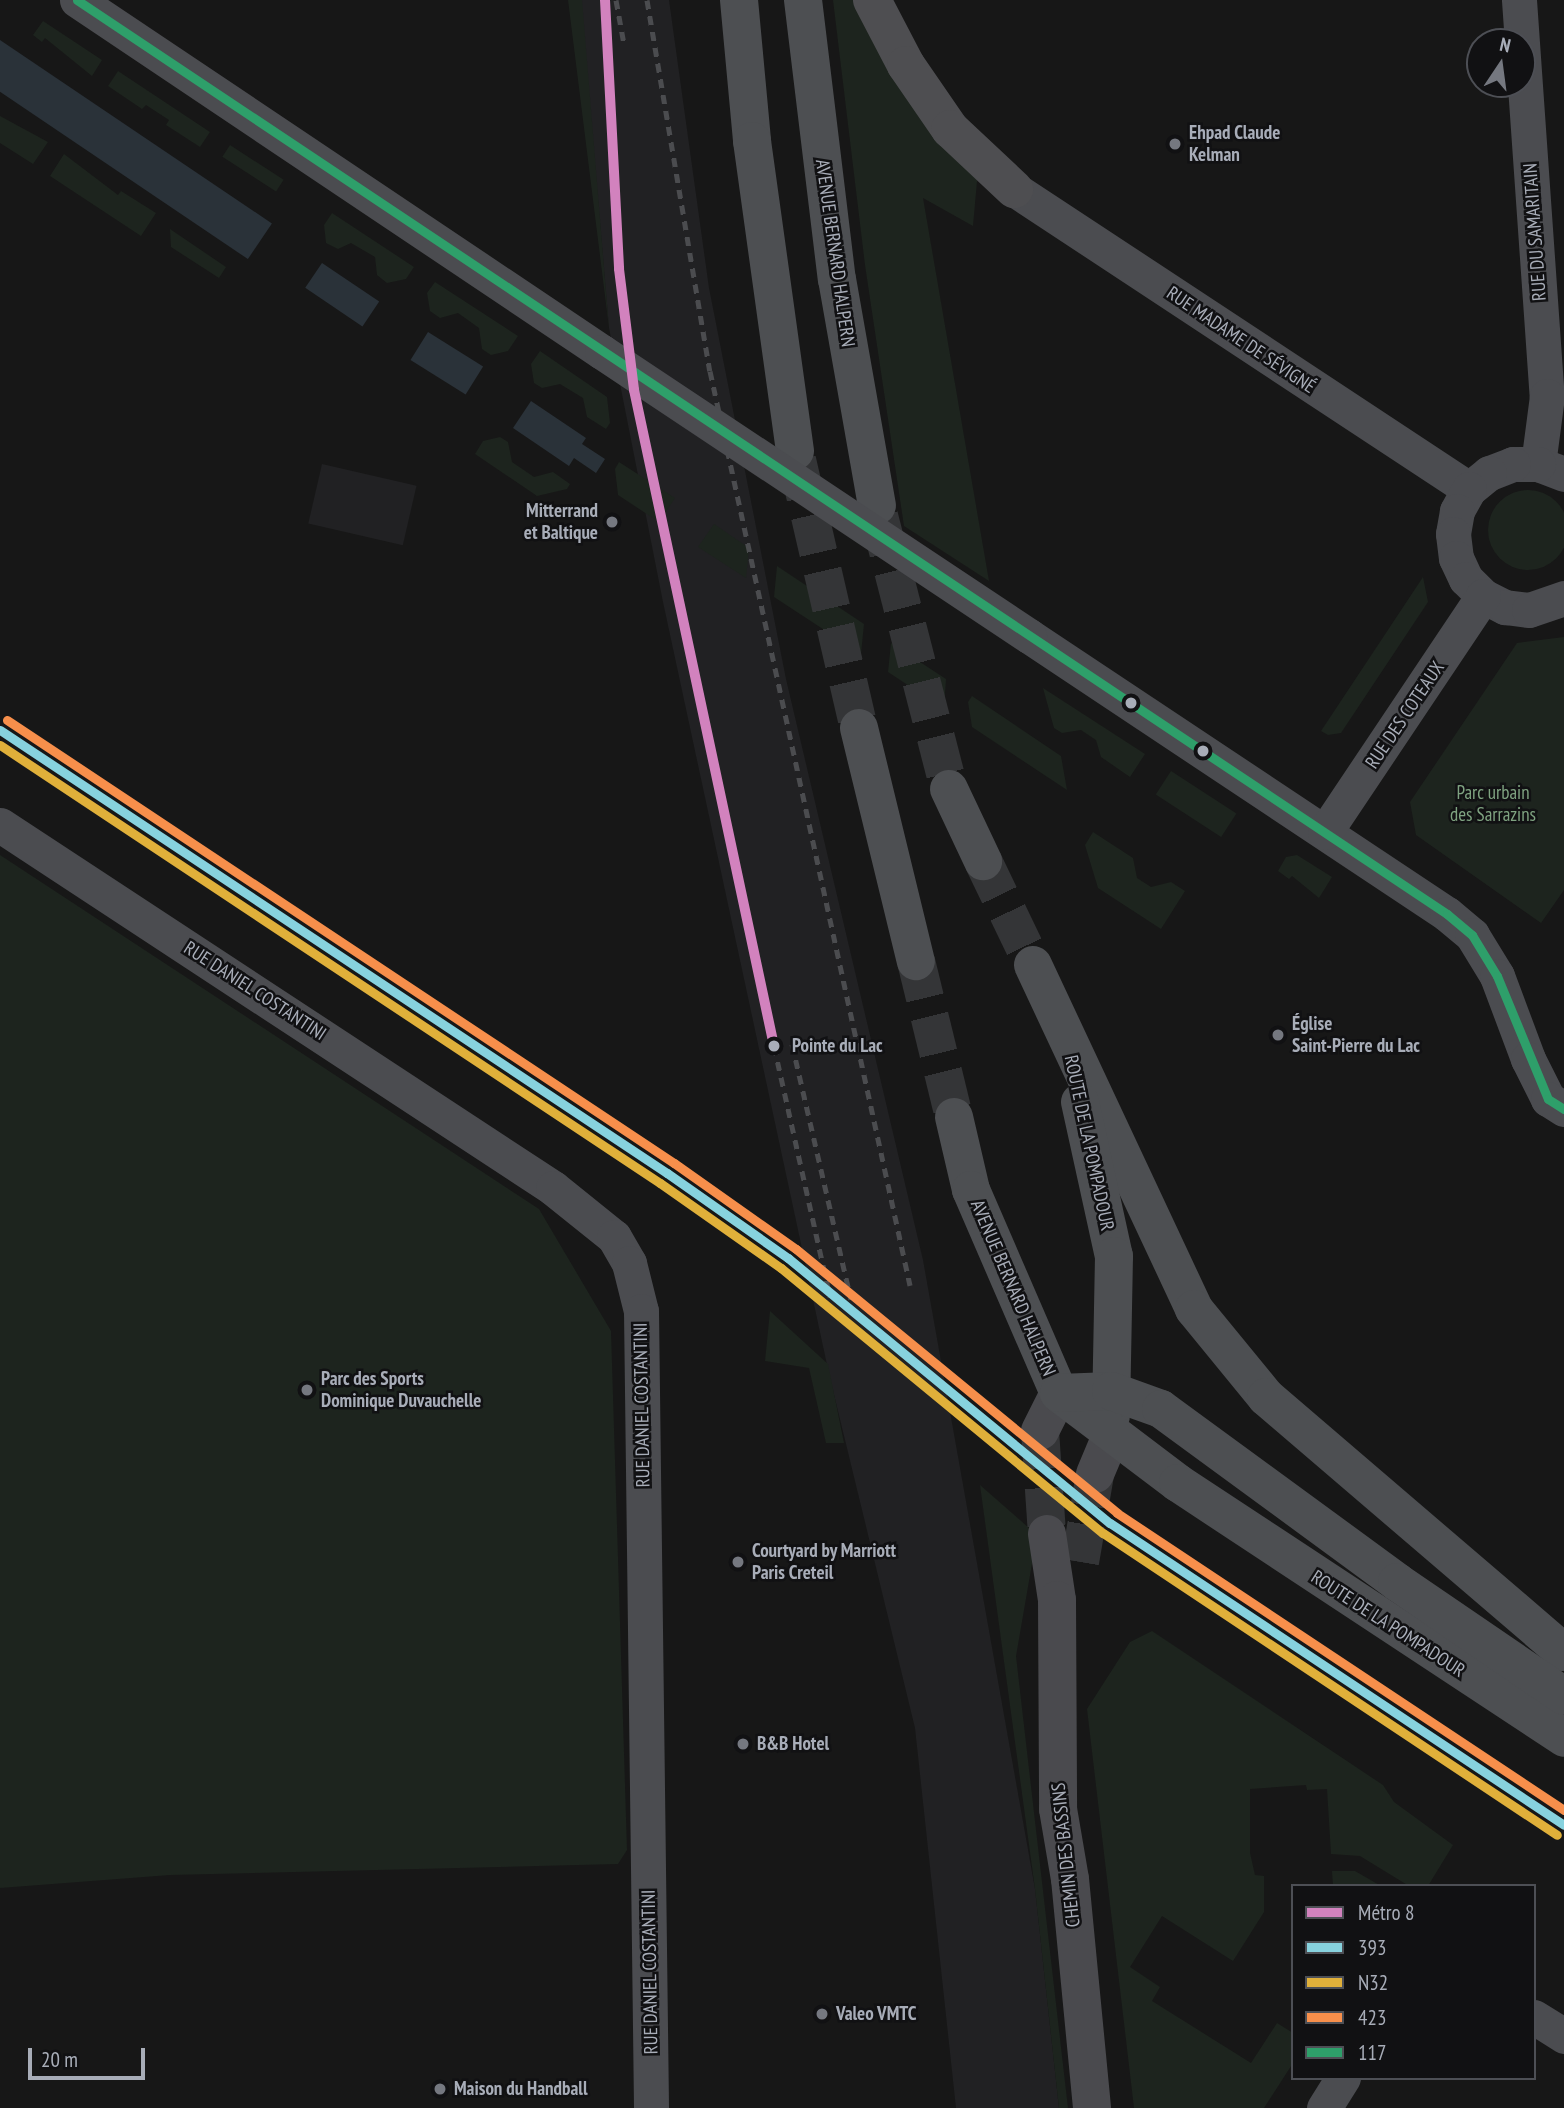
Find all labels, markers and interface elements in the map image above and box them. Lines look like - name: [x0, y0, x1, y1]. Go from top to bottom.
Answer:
- north arrow: [1466, 28, 1536, 98]
- text: N: [1498, 32, 1513, 57]
- place label: Ehpad Claude Kelman: [1189, 122, 1281, 166]
- marker: Ehpad Claude Kelman: [1167, 136, 1183, 152]
- street label: AVENUE BERNARD HALPERN: [811, 158, 859, 348]
- street label: RUE DU SAMARITAIN: [1519, 162, 1551, 302]
- street label: RUE MADAME DE SÉVIGNÉ: [1162, 282, 1320, 398]
- place label: Mitterrand et Baltique: [524, 500, 598, 544]
- marker: Mitterrand et Baltique: [604, 514, 620, 530]
- street label: RUE DES COTEAUX: [1361, 657, 1449, 773]
- unlabelled marker: [1124, 696, 1138, 710]
- unlabelled marker: [1196, 744, 1210, 758]
- park label: Parc urbain des Sarrazins: [1450, 782, 1536, 826]
- street label: RUE DANIEL COSTANTINI: [179, 936, 331, 1046]
- place label: Église Saint-Pierre du Lac: [1292, 1013, 1420, 1057]
- marker: Église Saint-Pierre du Lac: [1270, 1027, 1286, 1043]
- marker: Pointe du Lac: [763, 1035, 785, 1057]
- place label: Pointe du Lac: [792, 1035, 883, 1057]
- street label: ROUTE DE LA POMPADOUR: [1059, 1053, 1119, 1233]
- street label: AVENUE BERNARD HALPERN: [966, 1196, 1060, 1380]
- street label: RUE DANIEL COSTANTINI: [629, 1322, 655, 1488]
- place label: Parc des Sports Dominique Duvauchelle: [321, 1368, 481, 1412]
- marker: Parc des Sports Dominique Duvauchelle: [299, 1382, 315, 1398]
- place label: Courtyard by Marriott Paris Creteil: [752, 1540, 897, 1584]
- marker: Courtyard by Marriott Paris Creteil: [730, 1554, 746, 1570]
- street label: ROUTE DE LA POMPADOUR: [1306, 1566, 1470, 1682]
- place label: B&B Hotel: [757, 1733, 829, 1755]
- marker: B&B Hotel: [735, 1736, 751, 1752]
- street label: CHEMIN DES BASSINS: [1047, 1782, 1085, 1928]
- legend: [1291, 1884, 1536, 2080]
- street label: RUE DANIEL COSTANTINI: [637, 1889, 663, 2055]
- text: Métro 8: [1358, 1899, 1415, 1926]
- text: 393: [1358, 1934, 1386, 1961]
- text: N32: [1358, 1969, 1388, 1996]
- place label: Valeo VMTC: [836, 2003, 917, 2025]
- text: 423: [1358, 2004, 1386, 2031]
- marker: Valeo VMTC: [814, 2006, 830, 2022]
- scale bar: [32, 2035, 149, 2078]
- text: 117: [1358, 2039, 1386, 2066]
- text: 20 m: [41, 2046, 78, 2073]
- place label: Maison du Handball: [454, 2078, 588, 2100]
- marker: Maison du Handball: [432, 2081, 448, 2097]

